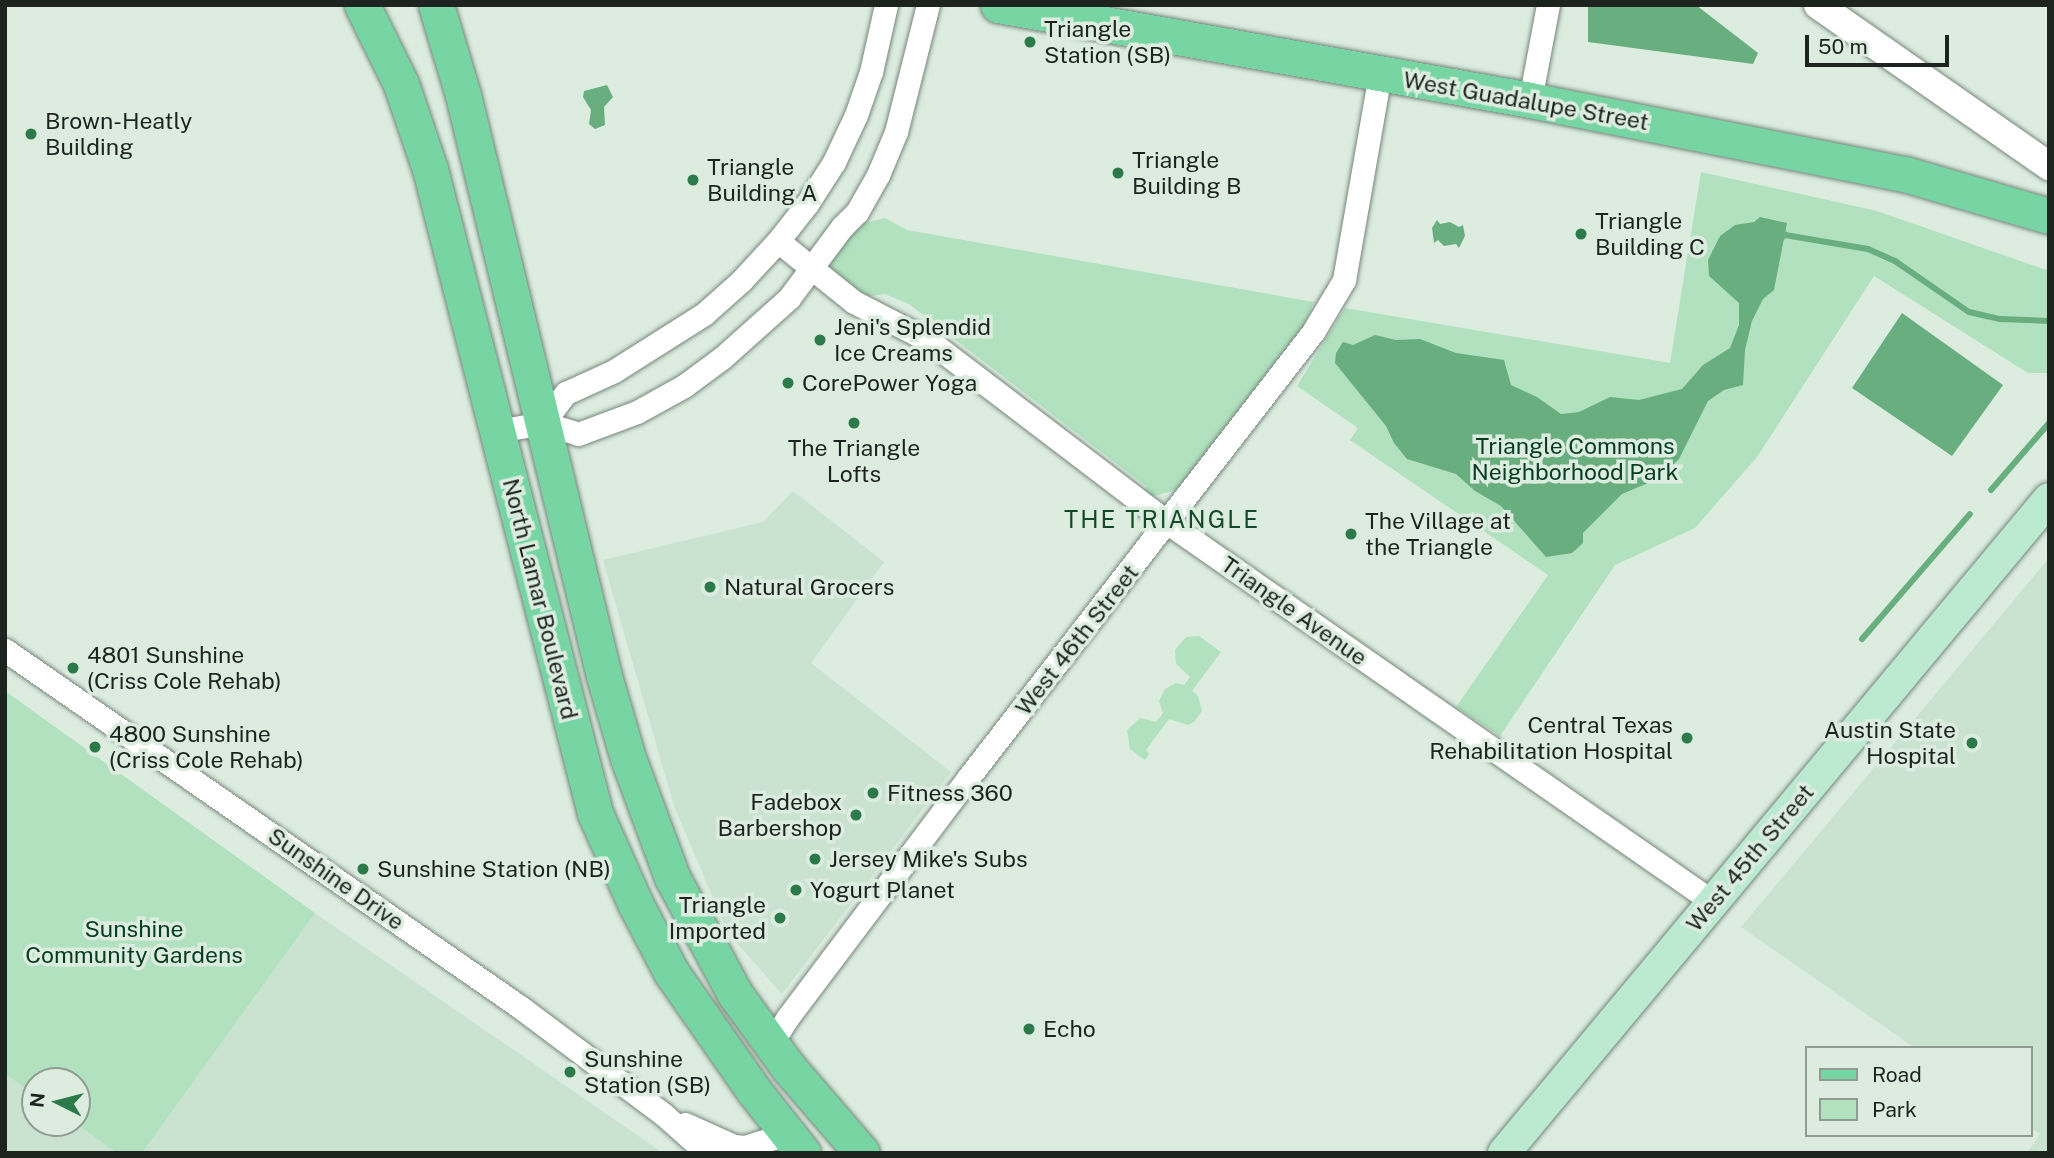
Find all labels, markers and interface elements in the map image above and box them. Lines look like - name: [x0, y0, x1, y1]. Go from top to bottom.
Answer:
- place label: Triangle Station (SB): [1044, 15, 1171, 69]
- scale bar: [1809, 21, 1952, 65]
- marker: Triangle Station (SB): [1022, 34, 1038, 50]
- text: 50 m: [1818, 34, 1868, 59]
- street label: West Guadalupe Street: [1401, 66, 1651, 136]
- place label: Brown-Heatly Building: [45, 107, 192, 161]
- marker: Brown-Heatly Building: [23, 126, 39, 142]
- place label: Triangle Building B: [1132, 146, 1241, 200]
- place label: Triangle Building A: [707, 153, 817, 207]
- marker: Triangle Building B: [1110, 165, 1126, 181]
- marker: Triangle Building A: [685, 172, 701, 188]
- place label: Triangle Building C: [1595, 207, 1705, 261]
- marker: Triangle Building C: [1573, 226, 1589, 242]
- place label: Jeni's Splendid Ice Creams: [834, 313, 991, 367]
- marker: Jeni's Splendid Ice Creams: [812, 332, 828, 348]
- place label: CorePower Yoga: [802, 369, 977, 397]
- marker: CorePower Yoga: [780, 375, 796, 391]
- marker: The Triangle Lofts: [846, 415, 862, 431]
- park label: Triangle Commons Neighborhood Park: [1472, 432, 1678, 486]
- place label: The Triangle Lofts: [788, 434, 920, 488]
- street label: North Lamar Boulevard: [497, 476, 583, 722]
- district label: THE TRIANGLE: [1065, 506, 1259, 534]
- place label: The Village at the Triangle: [1365, 507, 1512, 561]
- marker: The Village at the Triangle: [1343, 526, 1359, 542]
- street label: Triangle Avenue: [1216, 550, 1372, 672]
- street label: West 46th Street: [1010, 559, 1144, 721]
- place label: Natural Grocers: [724, 573, 894, 601]
- marker: Natural Grocers: [702, 579, 718, 595]
- place label: 4801 Sunshine (Criss Cole Rehab): [87, 641, 282, 695]
- marker: 4801 Sunshine (Criss Cole Rehab): [65, 660, 81, 676]
- place label: Central Texas Rehabilitation Hospital: [1429, 711, 1673, 765]
- place label: Austin State Hospital: [1824, 716, 1956, 770]
- place label: 4800 Sunshine (Criss Cole Rehab): [109, 720, 304, 774]
- marker: Central Texas Rehabilitation Hospital: [1679, 730, 1695, 746]
- marker: Austin State Hospital: [1962, 733, 1982, 753]
- marker: 4800 Sunshine (Criss Cole Rehab): [87, 739, 103, 755]
- place label: Fitness 360: [887, 779, 1013, 807]
- street label: West 45th Street: [1680, 779, 1820, 937]
- marker: Fitness 360: [865, 785, 881, 801]
- place label: Fadebox Barbershop: [718, 788, 842, 842]
- marker: Fadebox Barbershop: [848, 807, 864, 823]
- street label: Sunshine Drive: [263, 822, 409, 936]
- place label: Jersey Mike's Subs: [829, 845, 1028, 873]
- marker: Jersey Mike's Subs: [807, 851, 823, 867]
- place label: Sunshine Station (NB): [377, 855, 611, 883]
- marker: Sunshine Station (NB): [355, 861, 371, 877]
- place label: Yogurt Planet: [810, 876, 955, 904]
- marker: Yogurt Planet: [788, 882, 804, 898]
- place label: Triangle Imported: [669, 891, 766, 945]
- marker: Triangle Imported: [772, 910, 788, 926]
- park label: Sunshine Community Gardens: [25, 915, 243, 969]
- place label: Echo: [1043, 1015, 1096, 1043]
- marker: Echo: [1021, 1021, 1037, 1037]
- place label: Sunshine Station (SB): [584, 1045, 711, 1099]
- legend: [1806, 1046, 2033, 1137]
- text: Road: [1872, 1062, 1922, 1087]
- marker: Sunshine Station (SB): [562, 1064, 578, 1080]
- north arrow: [21, 1067, 91, 1137]
- text: N: [25, 1091, 49, 1109]
- text: Park: [1872, 1097, 1917, 1122]

